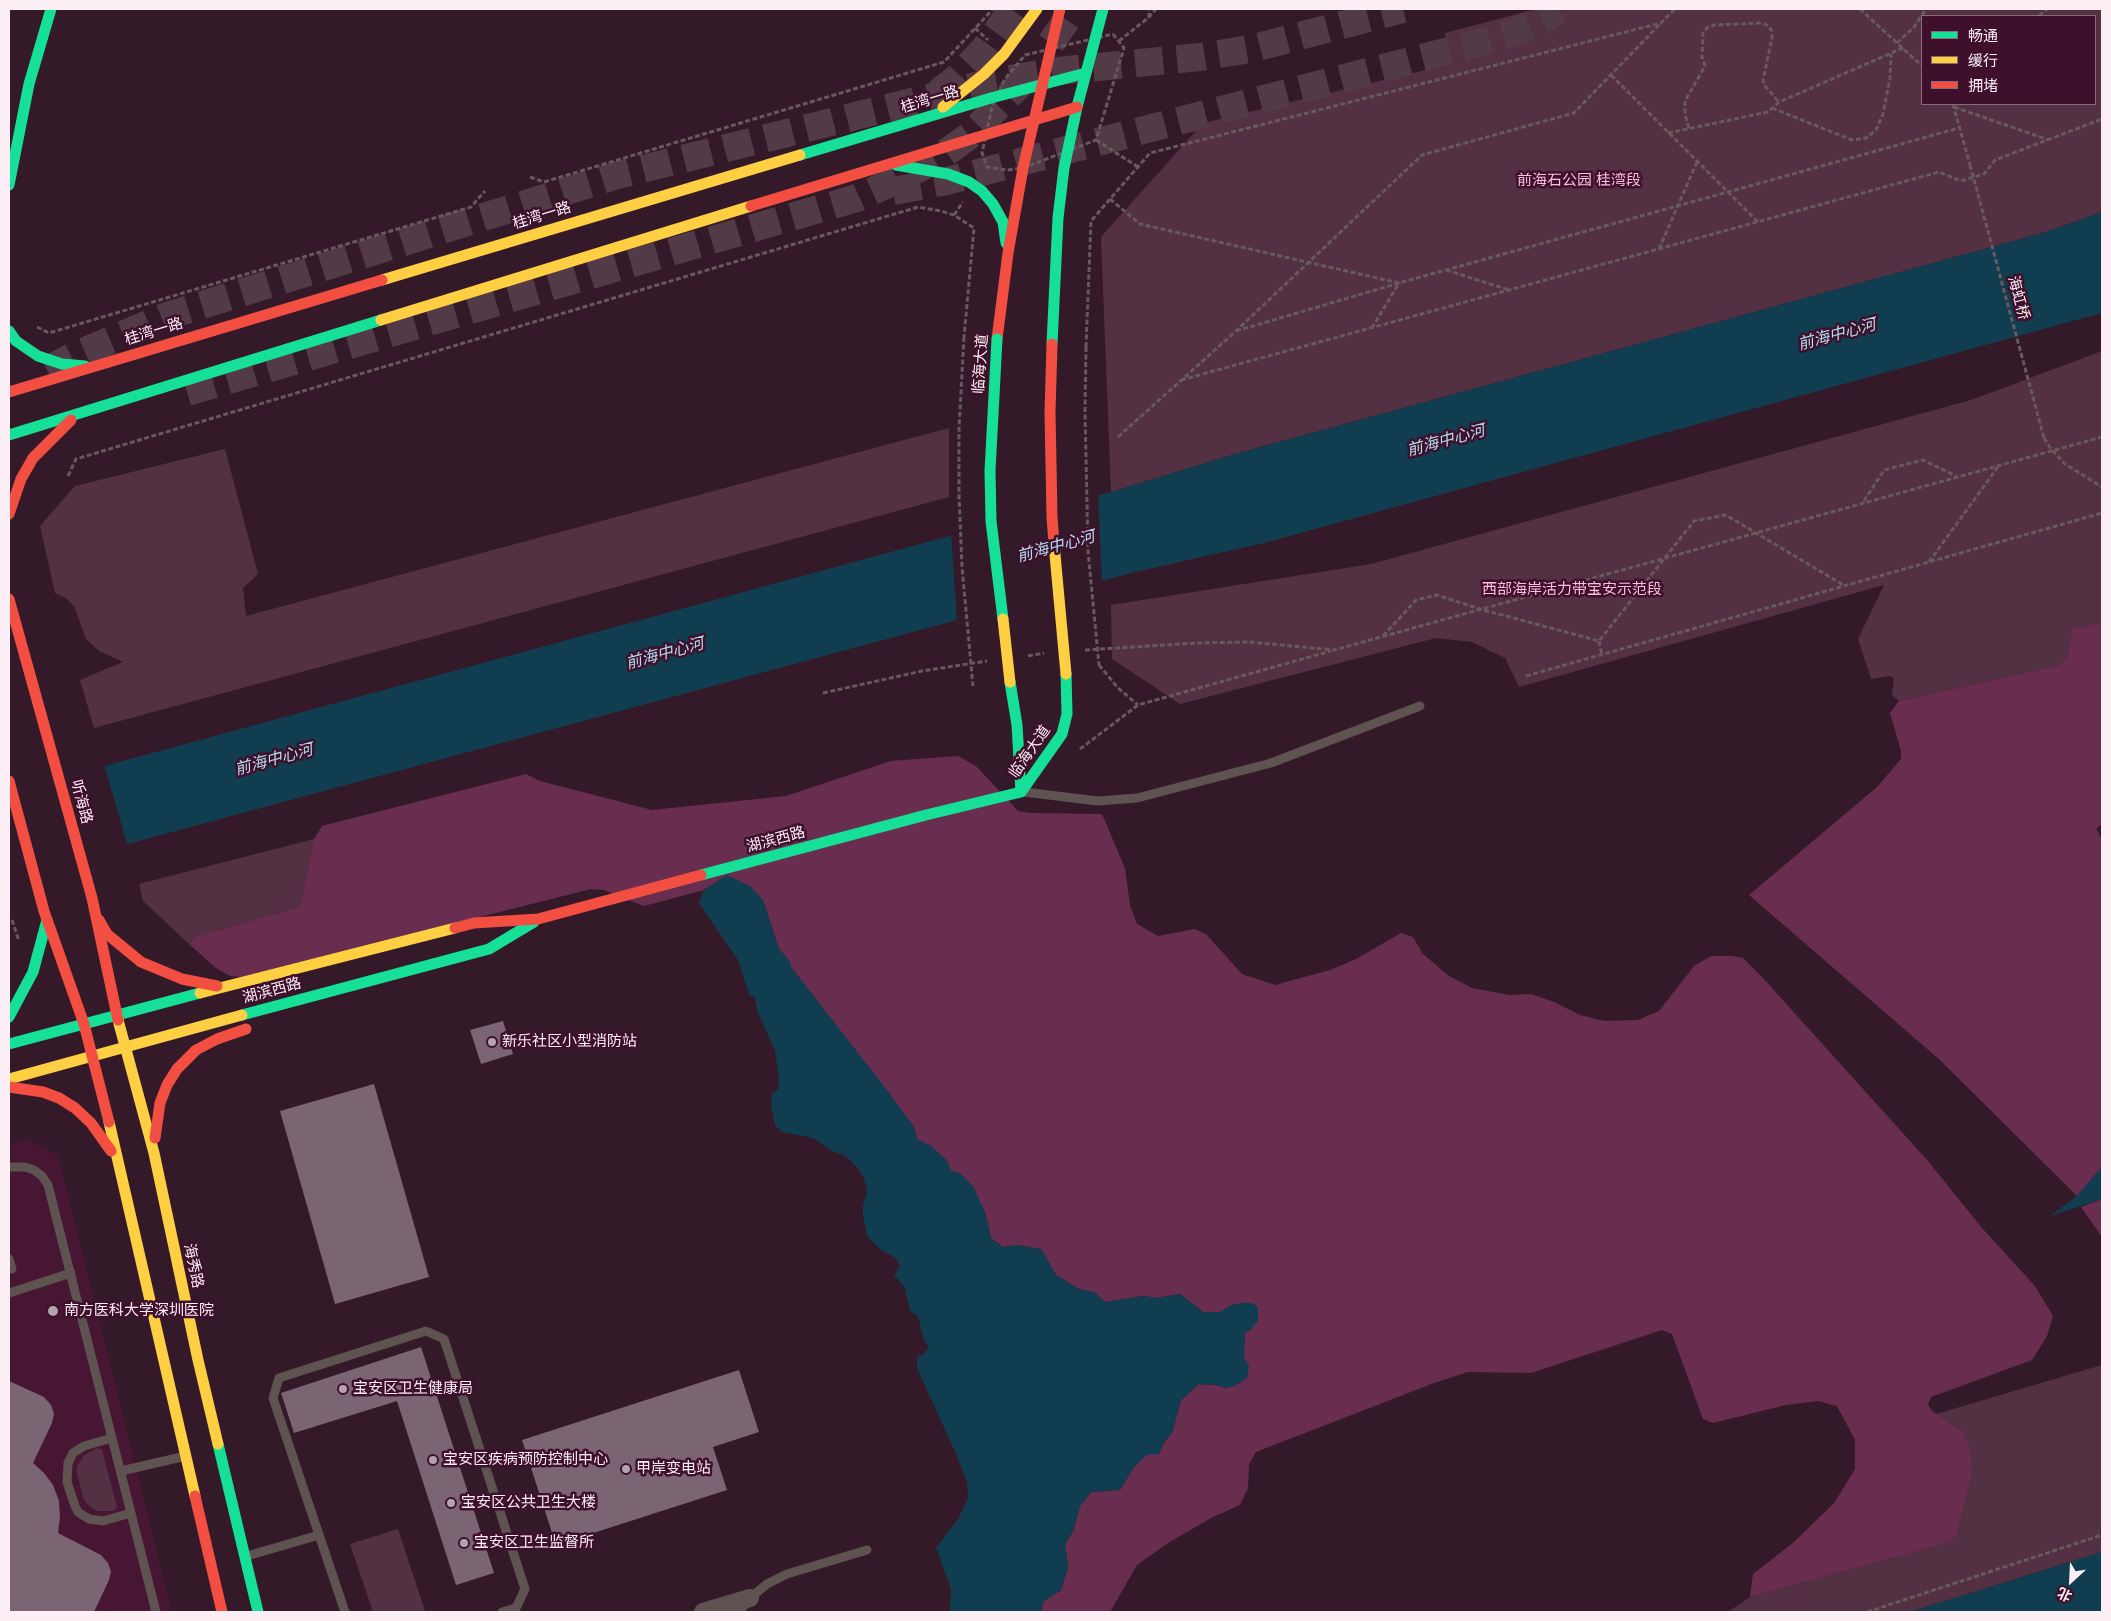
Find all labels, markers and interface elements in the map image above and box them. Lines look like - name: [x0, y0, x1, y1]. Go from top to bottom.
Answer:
- legend: [1921, 15, 2096, 105]
- text: 畅通: [1968, 27, 1998, 44]
- text: 缓行: [1968, 52, 1998, 69]
- text: 拥堵: [1968, 77, 1998, 94]
- street label: 桂湾一路: [899, 83, 961, 117]
- park label: 前海石公园 桂湾段: [1517, 172, 1641, 190]
- street label: 桂湾一路: [511, 199, 573, 233]
- street label: 海虹桥: [2003, 274, 2033, 322]
- street label: 桂湾一路: [123, 315, 185, 349]
- water label: 前海中心河: [1796, 315, 1878, 355]
- street label: 临海大道: [970, 333, 992, 395]
- water label: 前海中心河: [1405, 421, 1487, 461]
- water label: 前海中心河: [1015, 527, 1097, 567]
- park label: 西部海岸活力带宝安示范段: [1482, 581, 1662, 599]
- water label: 前海中心河: [624, 634, 706, 674]
- street label: 临海大道: [1005, 722, 1055, 782]
- water label: 前海中心河: [233, 740, 315, 780]
- street label: 听海路: [66, 778, 96, 826]
- street label: 湖滨西路: [745, 824, 807, 856]
- street label: 湖滨西路: [241, 975, 303, 1007]
- place label: 新乐社区小型消防站: [502, 1033, 637, 1051]
- marker: 新乐社区小型消防站: [486, 1036, 498, 1048]
- street label: 海秀路: [180, 1242, 206, 1290]
- place label: 南方医科大学深圳医院: [64, 1302, 214, 1320]
- marker: 南方医科大学深圳医院: [46, 1304, 60, 1318]
- place label: 宝安区卫生健康局: [353, 1380, 473, 1398]
- marker: 宝安区卫生健康局: [337, 1383, 349, 1395]
- place label: 宝安区疾病预防控制中心: [443, 1451, 608, 1469]
- marker: 宝安区疾病预防控制中心: [427, 1454, 439, 1466]
- place label: 甲岸变电站: [636, 1460, 711, 1478]
- marker: 甲岸变电站: [620, 1463, 632, 1475]
- place label: 宝安区公共卫生大楼: [461, 1494, 596, 1512]
- marker: 宝安区公共卫生大楼: [445, 1497, 457, 1509]
- place label: 宝安区卫生监督所: [474, 1534, 594, 1552]
- marker: 宝安区卫生监督所: [458, 1537, 470, 1549]
- north arrow: [2046, 1556, 2096, 1606]
- text: 北: [2055, 1584, 2074, 1605]

